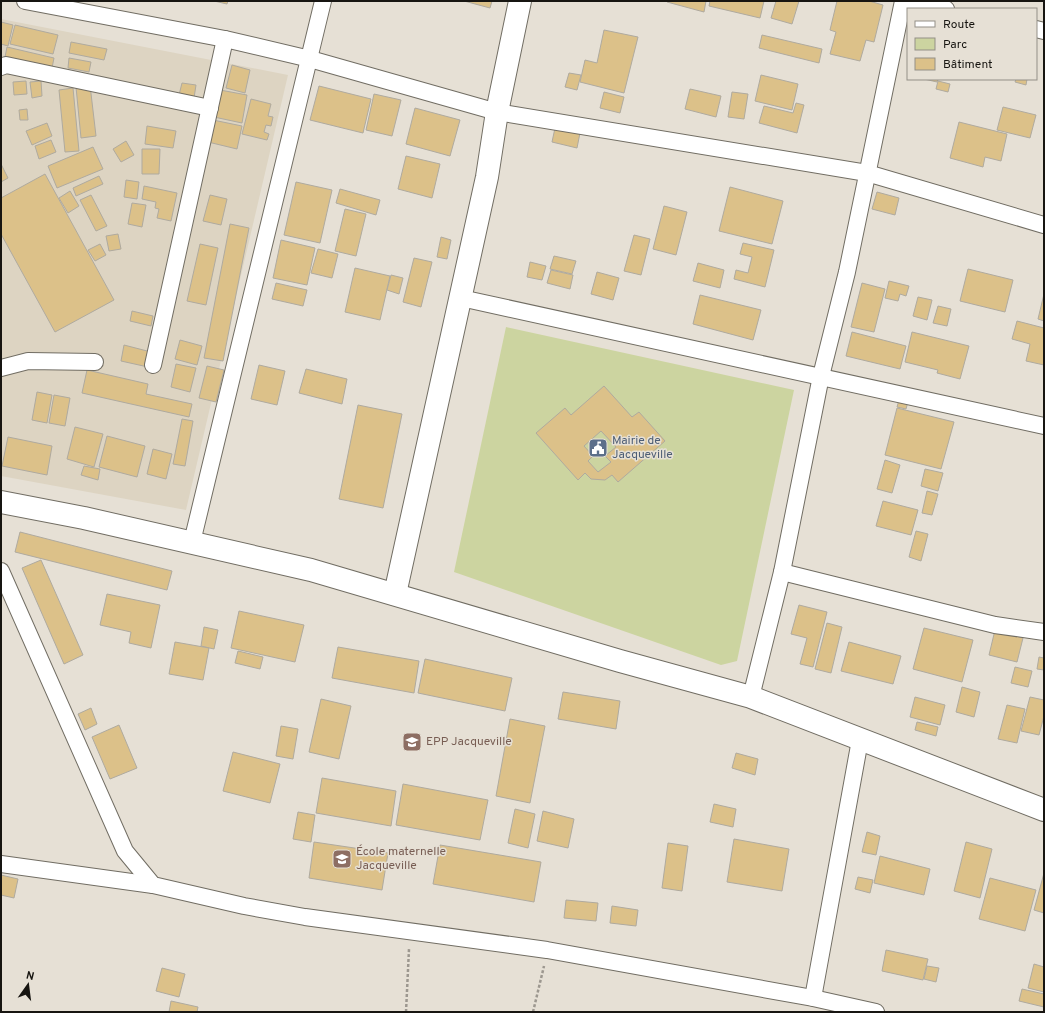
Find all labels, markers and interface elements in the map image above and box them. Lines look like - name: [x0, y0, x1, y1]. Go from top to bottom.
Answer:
- legend: [907, 8, 1037, 80]
- text: Route: [943, 17, 975, 33]
- text: Parc: [943, 37, 967, 53]
- text: Bâtiment: [943, 57, 993, 73]
- place label: Mairie de Jacqueville: [612, 433, 673, 463]
- public building icon: Mairie de Jacqueville: [587, 437, 609, 459]
- school or university icon: EPP Jacqueville: [401, 731, 423, 753]
- place label: EPP Jacqueville: [426, 734, 512, 750]
- place label: École maternelle Jacqueville: [356, 844, 446, 874]
- school or university icon: École maternelle Jacqueville: [331, 848, 353, 870]
- north arrow: [8, 965, 48, 1005]
- text: N: [25, 969, 36, 984]

